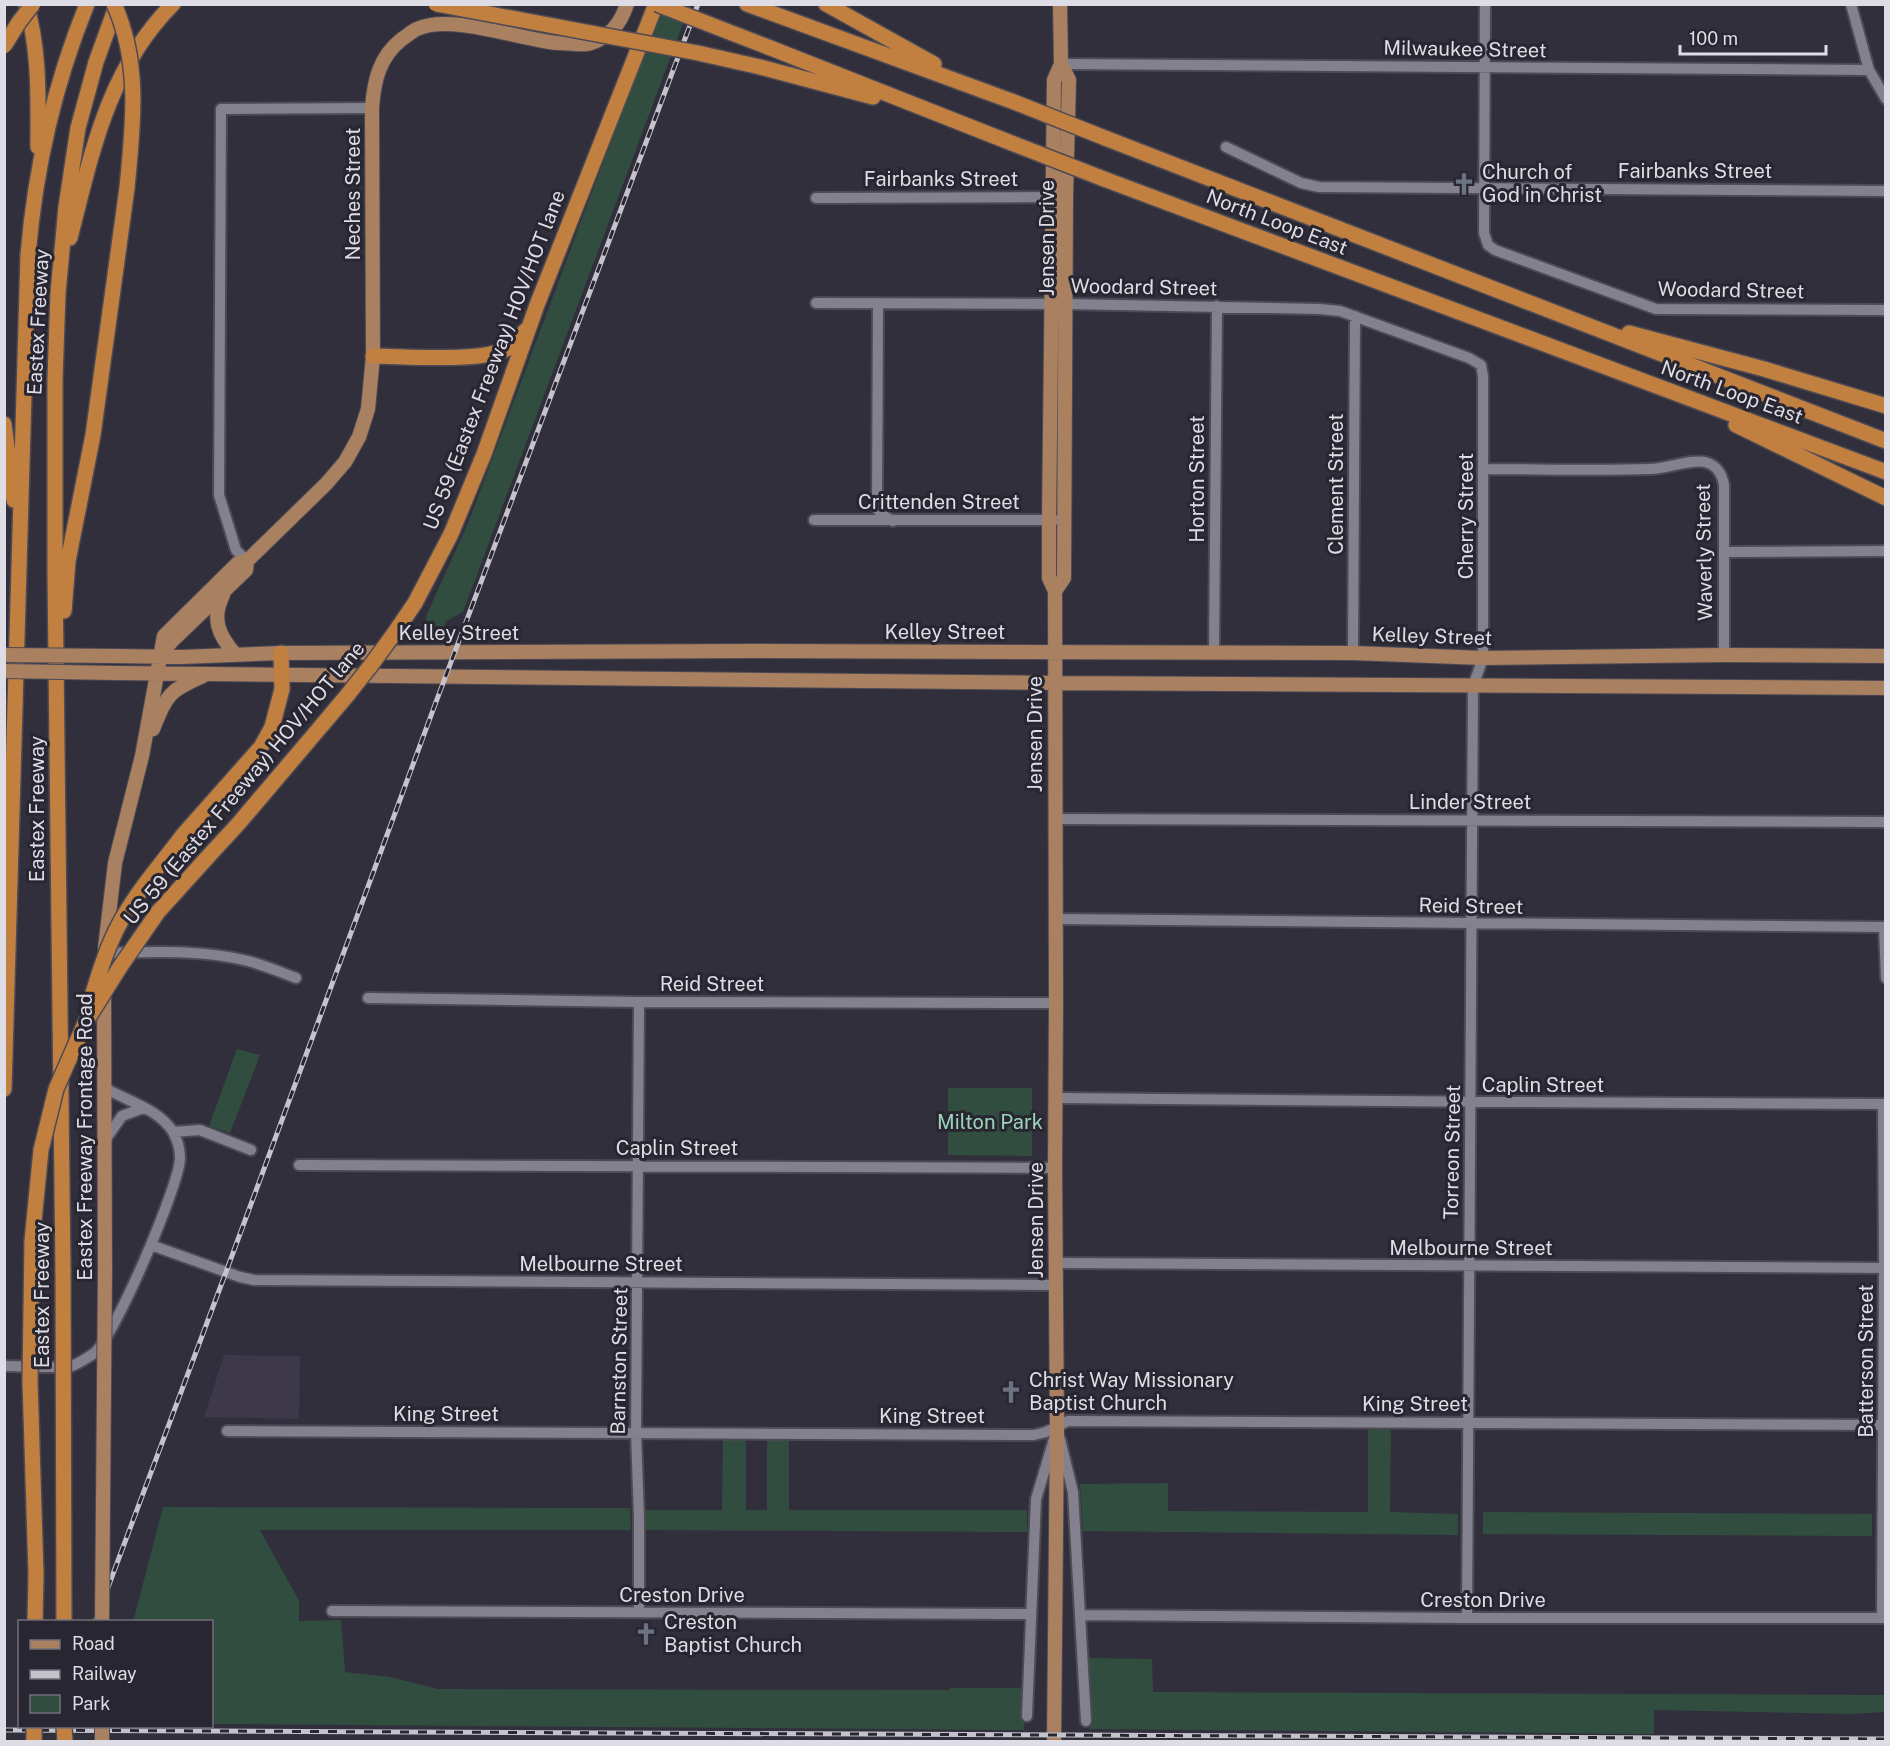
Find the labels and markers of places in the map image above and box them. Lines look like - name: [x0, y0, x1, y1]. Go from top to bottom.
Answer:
- place label: Church of God in Christ: [1482, 160, 1602, 207]
- church icon: Church of God in Christ: [1451, 171, 1477, 197]
- place label: Christ Way Missionary Baptist Church: [1029, 1368, 1234, 1415]
- church icon: Christ Way Missionary Baptist Church: [998, 1379, 1024, 1405]
- place label: Creston Baptist Church: [664, 1610, 802, 1657]
- church icon: Creston Baptist Church: [633, 1621, 659, 1647]

